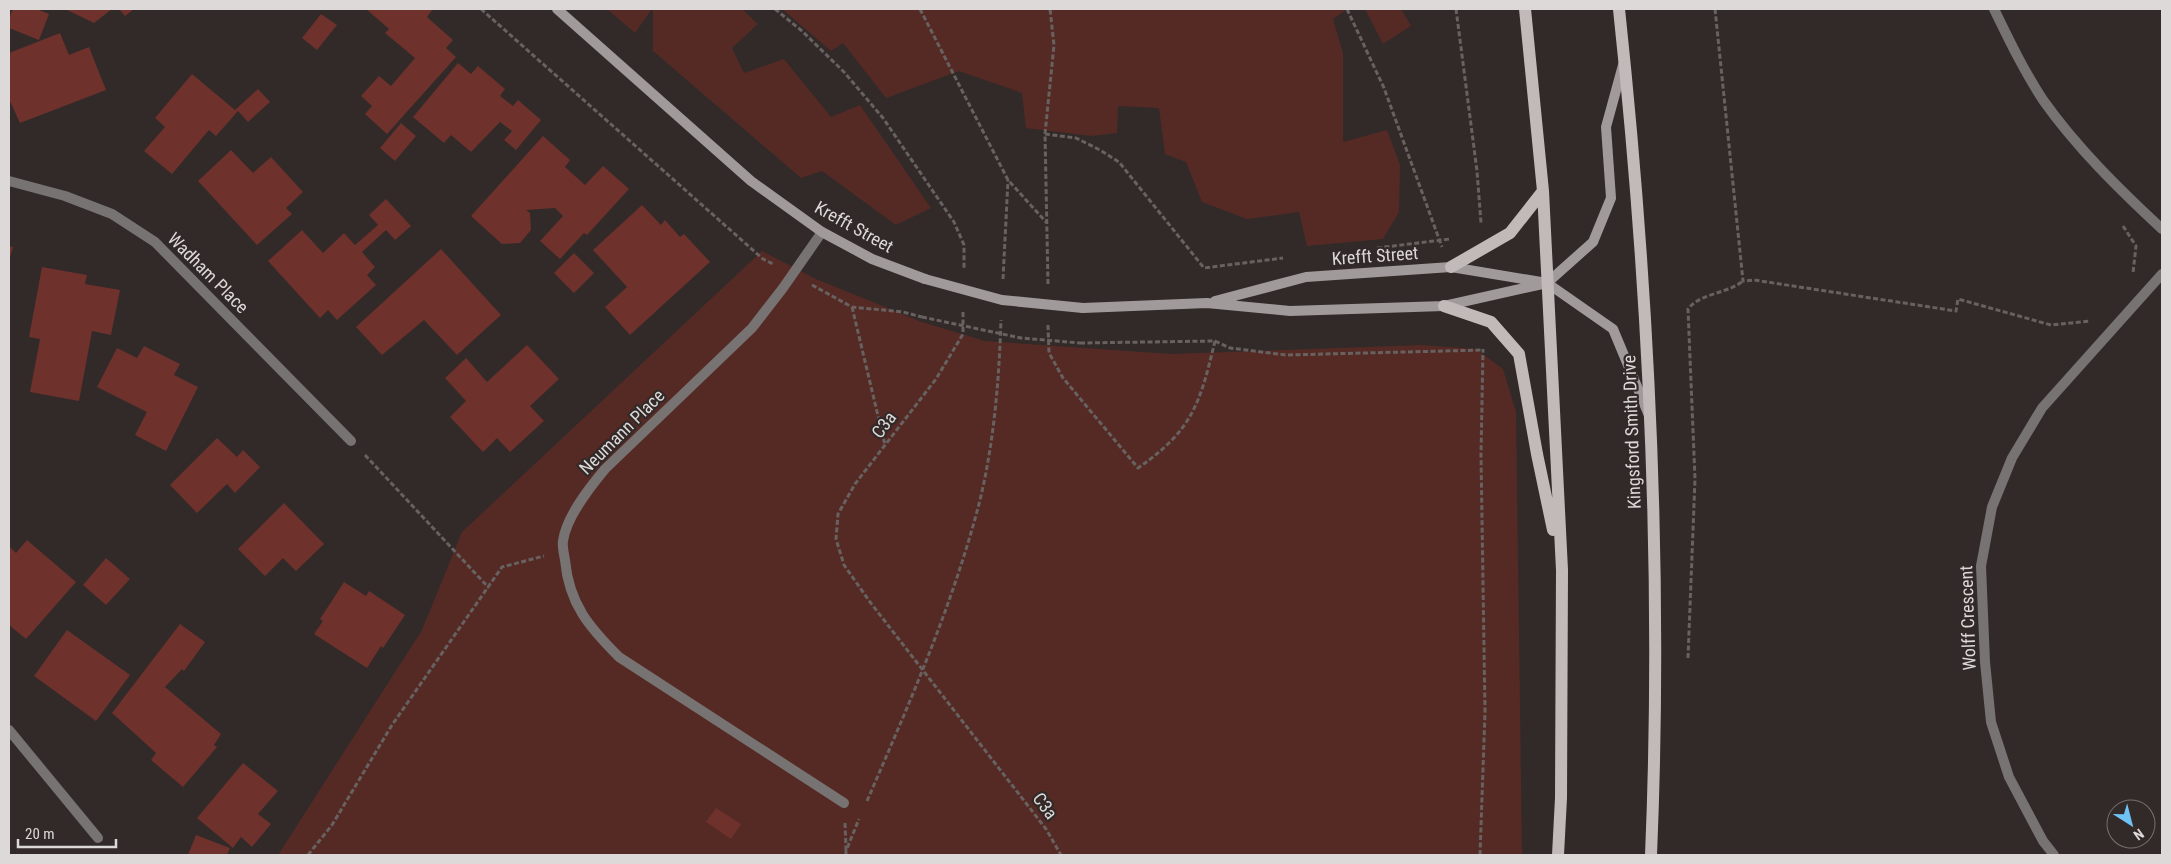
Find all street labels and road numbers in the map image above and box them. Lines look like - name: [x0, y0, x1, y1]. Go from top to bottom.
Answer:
- street label: Krefft Street: [811, 196, 897, 257]
- street label: Wadham Place: [164, 228, 253, 317]
- street label: Krefft Street: [1331, 242, 1419, 269]
- street label: Kingsford Smith Drive: [1618, 355, 1645, 509]
- street label: Neumann Place: [575, 385, 668, 478]
- street label: C3a: [867, 407, 900, 442]
- street label: Wolff Crescent: [1955, 565, 1980, 671]
- street label: C3a: [1029, 788, 1062, 823]

